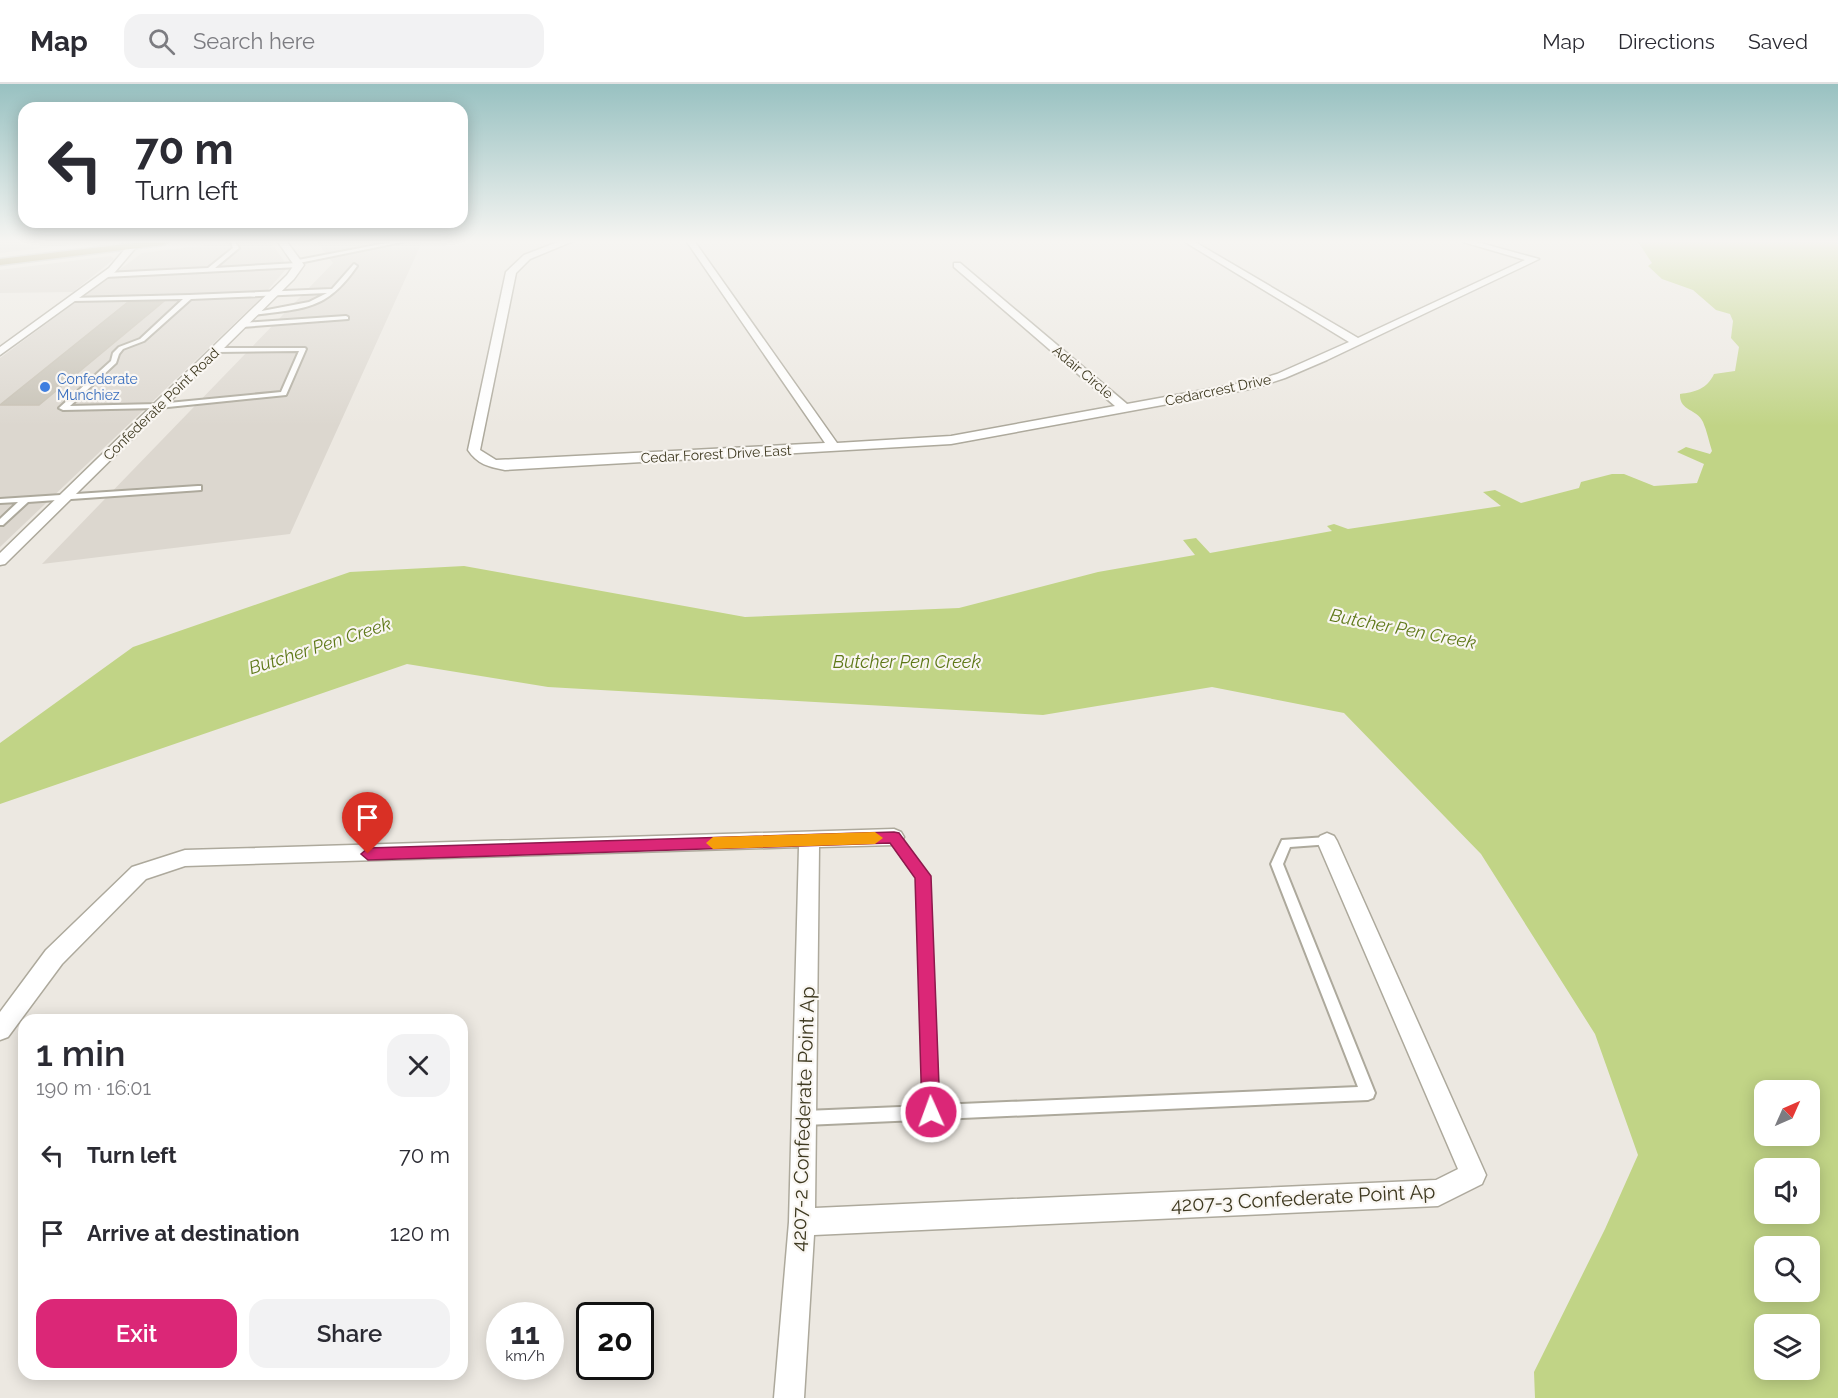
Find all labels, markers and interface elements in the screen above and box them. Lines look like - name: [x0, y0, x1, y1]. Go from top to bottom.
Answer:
- search box: [124, 14, 544, 68]
- text: Map: [30, 25, 88, 58]
- icon: search: [145, 25, 178, 58]
- text: Search here: [193, 28, 315, 54]
- text: Map: [1542, 29, 1585, 54]
- text: Directions: [1618, 29, 1715, 54]
- text: Saved: [1748, 29, 1808, 54]
- text: 70 m: [135, 125, 234, 174]
- icon: left: [36, 126, 114, 204]
- text: Turn left: [135, 175, 238, 206]
- street label: Adair Circle: [1050, 342, 1116, 402]
- street label: Confederate Point Road: [100, 345, 222, 463]
- place label: Confederate Munchiez: [57, 371, 138, 403]
- street label: Cedarcrest Drive: [1164, 371, 1272, 409]
- marker: Confederate Munchiez: [38, 380, 52, 394]
- street label: Cedar Forest Drive East: [640, 442, 792, 466]
- water label: Butcher Pen Creek: [1328, 604, 1478, 653]
- water label: Butcher Pen Creek: [246, 613, 394, 678]
- water label: Butcher Pen Creek: [833, 651, 981, 672]
- pin: [342, 792, 393, 854]
- icon: arrive: [351, 801, 384, 834]
- street label: 4207-2 Confederate Point Ap: [786, 986, 820, 1252]
- text: 1 min: [36, 1032, 125, 1074]
- button: close: [387, 1034, 450, 1097]
- text: 190 m · 16:01: [36, 1076, 151, 1100]
- position arrow: [899, 1080, 963, 1144]
- north arrow: [1754, 1080, 1820, 1146]
- map controls: [1754, 1080, 1820, 1380]
- icon: left: [36, 1139, 69, 1172]
- text: Turn left: [87, 1142, 177, 1168]
- text: 70 m: [399, 1142, 450, 1168]
- button: sound: [1754, 1158, 1820, 1224]
- street label: 4207-3 Confederate Point Ap: [1170, 1179, 1436, 1217]
- icon: arrive: [36, 1217, 69, 1250]
- text: Arrive at destination: [87, 1220, 300, 1246]
- text: 120 m: [390, 1220, 450, 1246]
- button: search: [1754, 1236, 1820, 1302]
- button: Exit: [36, 1299, 237, 1368]
- button: Share: [249, 1299, 450, 1368]
- speed limit sign: 20: [576, 1302, 654, 1380]
- button: layers: [1754, 1314, 1820, 1380]
- text: 11: [510, 1316, 540, 1351]
- text: km/h: [505, 1347, 545, 1365]

